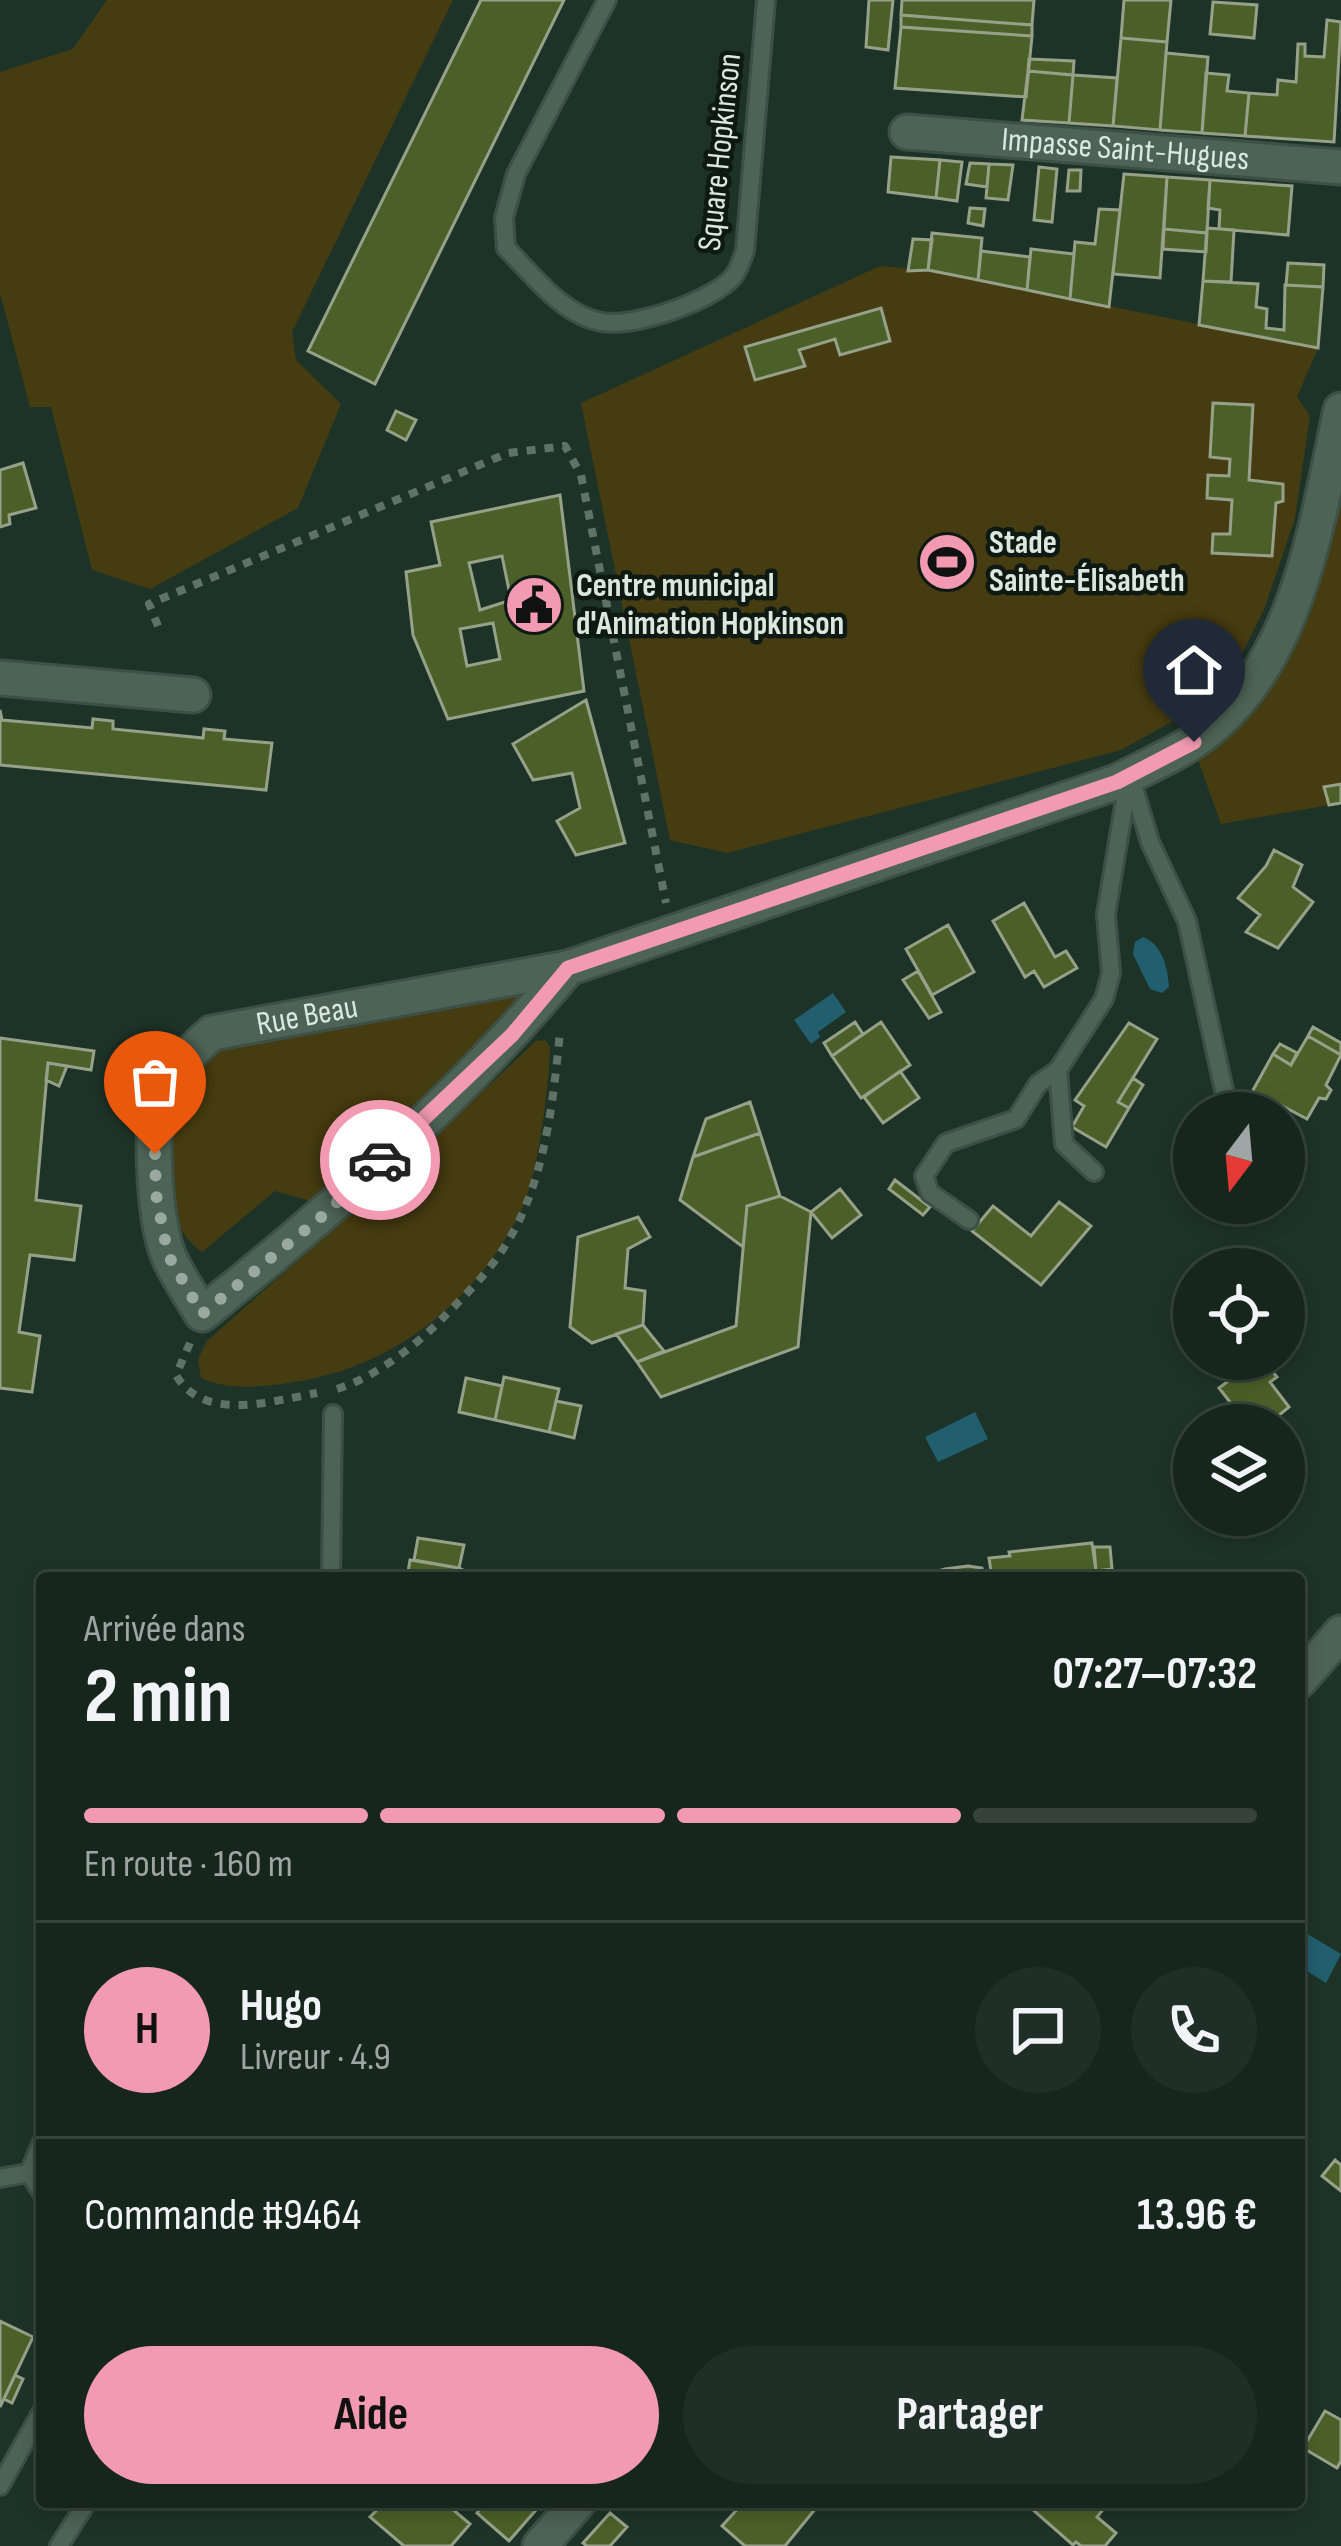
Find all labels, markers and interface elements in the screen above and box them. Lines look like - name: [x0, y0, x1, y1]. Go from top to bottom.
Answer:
- street label: Square Hopkinson: [690, 51, 750, 253]
- street label: Impasse Saint-Hugues: [1000, 120, 1251, 180]
- place label: Stade Sainte-Élisabeth: [989, 523, 1185, 601]
- sports icon: Stade Sainte-Élisabeth: [916, 531, 978, 593]
- place label: Centre municipal d'Animation Hopkinson: [576, 566, 844, 644]
- public building icon: Centre municipal d'Animation Hopkinson: [503, 574, 565, 636]
- pin: [1143, 619, 1245, 742]
- icon: home: [1161, 637, 1227, 703]
- street label: Rue Beau: [253, 987, 361, 1044]
- pin: [104, 1031, 206, 1154]
- icon: bag: [122, 1049, 188, 1115]
- north arrow: [1173, 1092, 1305, 1224]
- map controls: [1173, 1092, 1305, 1536]
- courier: [320, 1100, 440, 1220]
- icon: car: [347, 1127, 413, 1193]
- button: locate: [1173, 1248, 1305, 1380]
- button: layers: [1173, 1404, 1305, 1536]
- text: Arrivée dans: [84, 1606, 245, 1653]
- text: 07:27–07:32: [1053, 1647, 1257, 1702]
- text: 2 min: [84, 1651, 233, 1744]
- text: En route · 160 m: [84, 1841, 293, 1888]
- button: chat: [975, 1967, 1101, 2093]
- button: phone: [1131, 1967, 1257, 2093]
- text: Hugo: [240, 1979, 322, 2034]
- text: H: [135, 2002, 159, 2057]
- text: Livreur · 4.9: [240, 2034, 391, 2081]
- text: Commande #9464: [84, 2188, 361, 2243]
- text: 13.96 €: [1137, 2188, 1257, 2243]
- button: Aide: [84, 2346, 659, 2484]
- button: Partager: [683, 2346, 1257, 2484]

